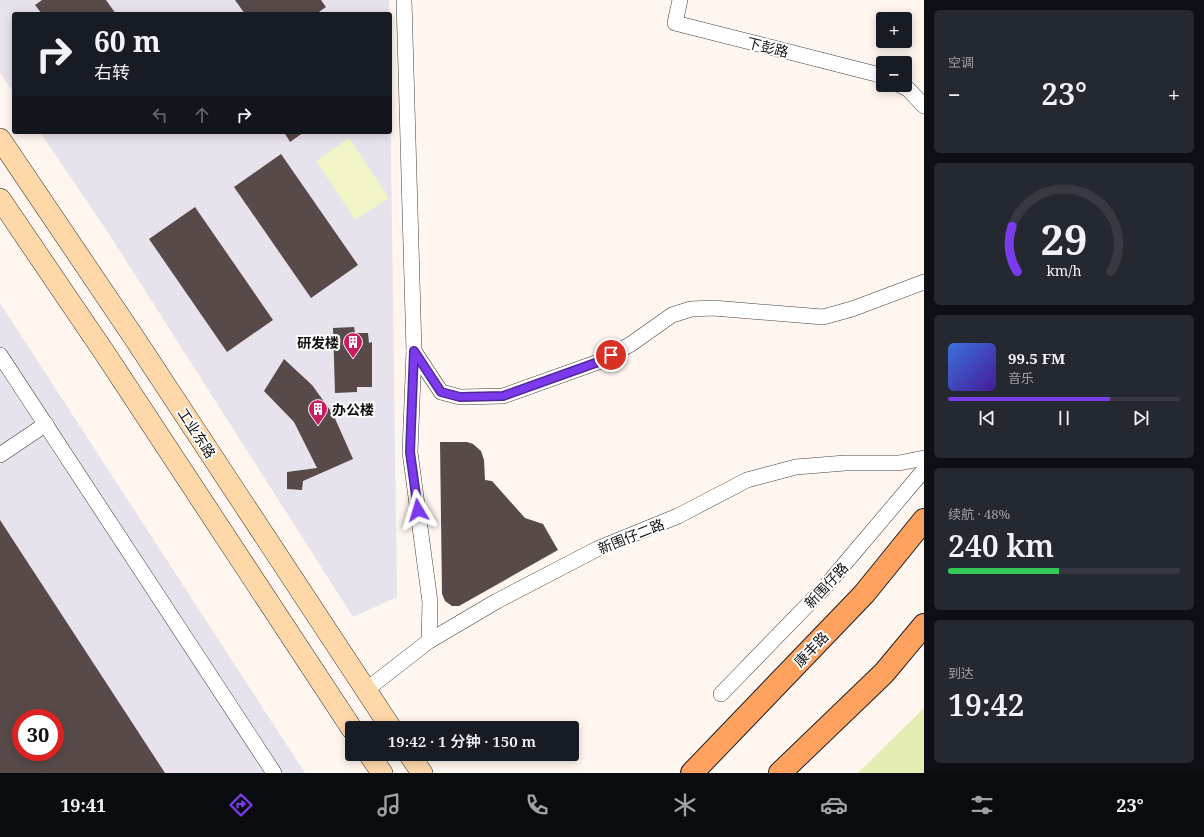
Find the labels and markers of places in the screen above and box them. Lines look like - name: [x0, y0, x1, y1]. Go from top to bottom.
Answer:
- building icon: 研发楼: [342, 331, 364, 359]
- place label: 研发楼: [297, 333, 339, 352]
- pin: [594, 338, 628, 372]
- building icon: 办公楼: [307, 398, 329, 426]
- place label: 办公楼: [332, 400, 374, 419]

